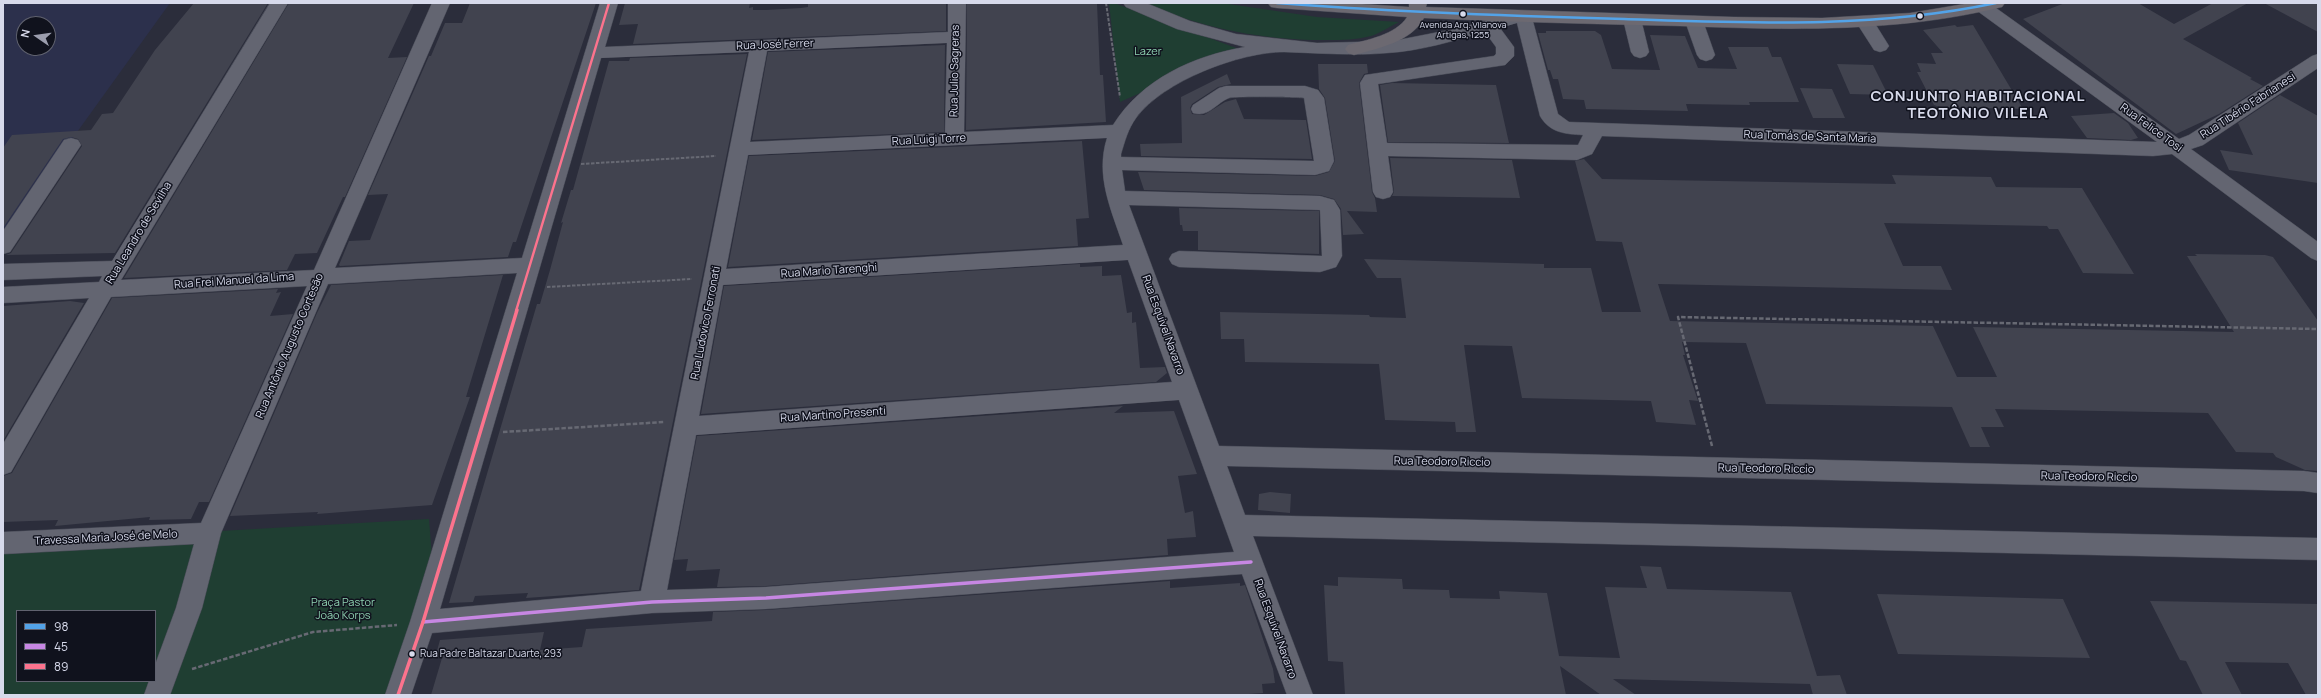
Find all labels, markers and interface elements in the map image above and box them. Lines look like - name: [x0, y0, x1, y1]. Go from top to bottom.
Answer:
- marker: Avenida Arq. Vilanova Artigas, 1255: [1458, 9, 1468, 19]
- unlabelled marker: [1915, 11, 1925, 21]
- north arrow: [16, 16, 56, 56]
- place label: Avenida Arq. Vilanova Artigas, 1255: [1419, 20, 1507, 41]
- street label: Rua Julio Sagreras: [948, 25, 962, 117]
- text: N: [17, 28, 33, 39]
- street label: Rua José Ferrer: [736, 37, 814, 53]
- park label: Lazer: [1134, 45, 1162, 59]
- street label: Rua Tibério Fabrianesi: [2198, 70, 2298, 142]
- district label: CONJUNTO HABITACIONAL TEOTÔNIO VILELA: [1871, 88, 2085, 123]
- street label: Rua Felice Tosi: [2117, 101, 2185, 155]
- street label: Rua Tomás de Santa Maria: [1743, 128, 1877, 146]
- street label: Rua Luigi Torre: [892, 131, 966, 149]
- street label: Rua Leandro de Sevilha: [103, 179, 175, 287]
- street label: Rua Mario Tarenghi: [780, 261, 878, 281]
- street label: Rua Ludovico Ferronati: [689, 265, 723, 381]
- street label: Rua Frei Manuel da Lima: [173, 270, 295, 292]
- street label: Rua Antônio Augusto Cortesão: [253, 271, 327, 421]
- street label: Rua Esquivel Navarro: [1139, 273, 1187, 377]
- street label: Rua Martino Presenti: [780, 405, 886, 425]
- street label: Rua Teodoro Riccio: [1394, 455, 1490, 469]
- street label: Rua Teodoro Riccio: [1718, 462, 1814, 476]
- street label: Rua Teodoro Riccio: [2041, 470, 2137, 484]
- street label: Travessa Maria José de Melo: [34, 528, 178, 548]
- street label: Rua Esquivel Navarro: [1251, 577, 1299, 681]
- park label: Praça Pastor João Korps: [311, 596, 375, 622]
- legend: [16, 610, 156, 682]
- text: 98: [54, 618, 68, 635]
- text: 45: [54, 638, 68, 655]
- place label: Rua Padre Baltazar Duarte, 293: [420, 648, 562, 660]
- marker: Rua Padre Baltazar Duarte, 293: [407, 649, 417, 659]
- text: 89: [54, 658, 68, 675]

